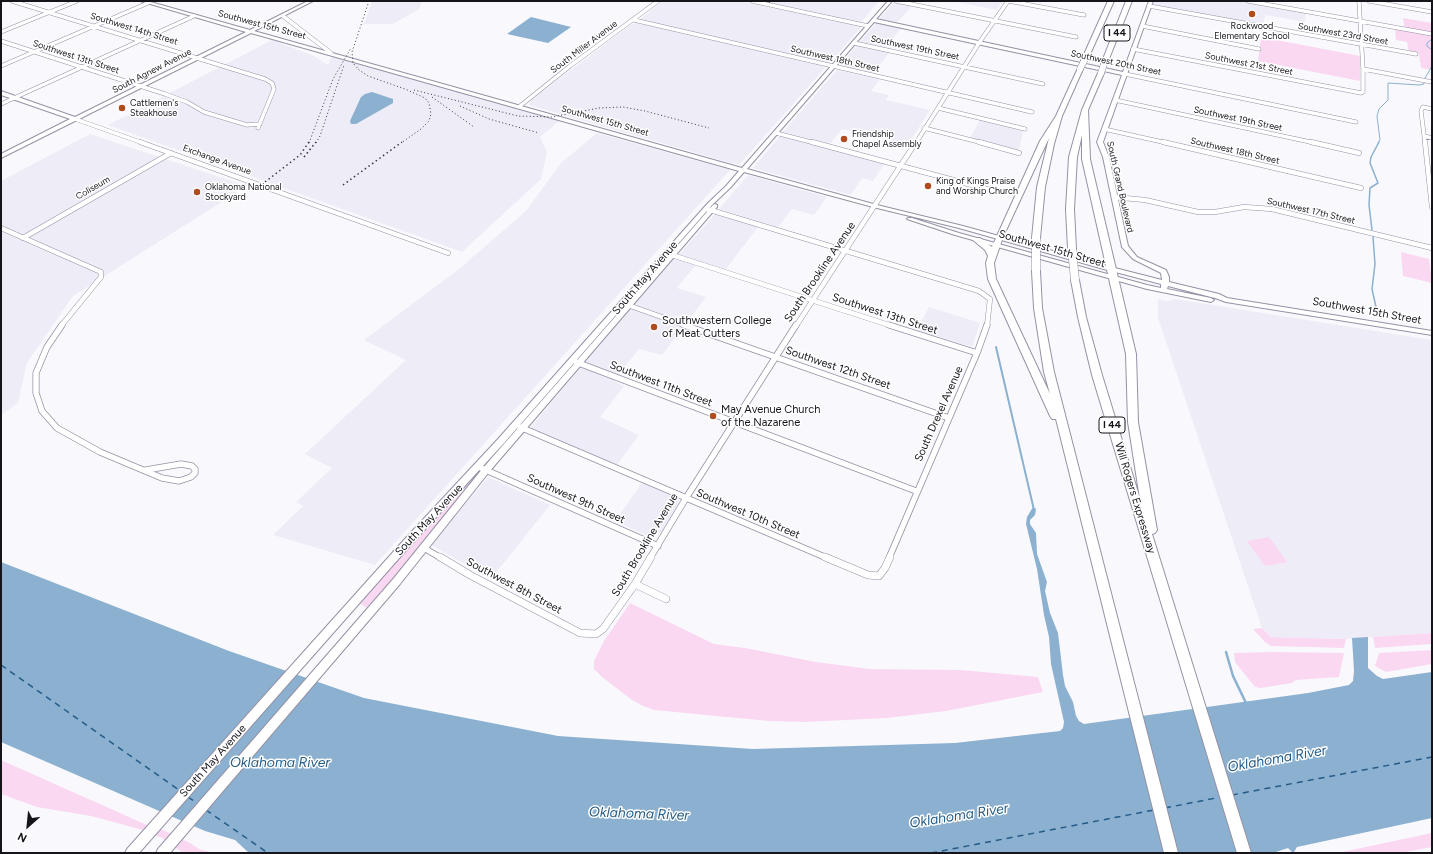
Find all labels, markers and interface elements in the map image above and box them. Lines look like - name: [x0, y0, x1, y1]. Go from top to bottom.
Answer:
- street label: Southwest 15th Street: [217, 8, 307, 42]
- marker: Rockwood Elementary School: [1247, 9, 1257, 19]
- street label: Southwest 14th Street: [89, 11, 179, 47]
- street label: South Miller Avenue: [549, 18, 619, 76]
- place label: Rockwood Elementary School: [1214, 21, 1290, 42]
- street label: Southwest 23rd Street: [1297, 21, 1389, 47]
- road number: I 44: [1104, 25, 1130, 41]
- street label: Southwest 19th Street: [870, 33, 960, 63]
- street label: Southwest 13th Street: [31, 38, 121, 76]
- street label: Southwest 18th Street: [790, 44, 880, 74]
- street label: South Agnew Avenue: [111, 46, 193, 96]
- street label: Southwest 20th Street: [1070, 48, 1162, 78]
- street label: Southwest 21st Street: [1204, 50, 1294, 78]
- place label: Cattlemen's Steakhouse: [130, 98, 178, 119]
- marker: Cattlemen's Steakhouse: [117, 103, 127, 113]
- street label: Southwest 15th Street: [560, 103, 650, 139]
- street label: Southwest 19th Street: [1193, 104, 1283, 134]
- place label: Friendship Chapel Assembly: [852, 129, 922, 150]
- marker: Friendship Chapel Assembly: [839, 134, 849, 144]
- street label: Southwest 18th Street: [1190, 136, 1280, 166]
- street label: South Grand Boulevard: [1104, 140, 1136, 234]
- street label: Exchange Avenue: [181, 143, 253, 177]
- street label: Coliseum: [74, 174, 112, 202]
- place label: King of Kings Praise and Worship Church: [936, 176, 1018, 197]
- marker: King of Kings Praise and Worship Church: [923, 181, 933, 191]
- place label: Oklahoma National Stockyard: [205, 182, 281, 203]
- marker: Oklahoma National Stockyard: [192, 187, 202, 197]
- street label: Southwest 17th Street: [1266, 196, 1356, 226]
- street label: South Brookline Avenue: [782, 219, 858, 325]
- street label: Southwest 15th Street: [997, 227, 1107, 271]
- street label: South May Avenue: [610, 239, 680, 317]
- street label: Southwest 13th Street: [830, 291, 940, 337]
- street label: Southwest 15th Street: [1311, 295, 1423, 327]
- place label: Southwestern College of Meat Cutters: [662, 314, 771, 340]
- marker: Southwestern College of Meat Cutters: [649, 322, 659, 332]
- street label: Southwest 12th Street: [784, 344, 892, 392]
- street label: Southwest 11th Street: [608, 358, 714, 410]
- street label: South Drexel Avenue: [912, 364, 966, 464]
- place label: May Avenue Church of the Nazarene: [721, 403, 820, 429]
- marker: May Avenue Church of the Nazarene: [708, 411, 718, 421]
- road number: I 44: [1099, 417, 1125, 433]
- street label: Will Rogers Expressway: [1112, 441, 1158, 555]
- street label: Southwest 9th Street: [525, 471, 627, 527]
- street label: South May Avenue: [393, 482, 465, 558]
- street label: Southwest 10th Street: [694, 486, 802, 542]
- street label: South Brookline Avenue: [609, 491, 681, 599]
- street label: Southwest 8th Street: [464, 555, 564, 617]
- street label: South May Avenue: [177, 722, 249, 800]
- water label: Oklahoma River: [1226, 742, 1328, 776]
- water label: Oklahoma River: [230, 755, 330, 771]
- water label: Oklahoma River: [908, 800, 1010, 832]
- water label: Oklahoma River: [589, 804, 689, 824]
- north arrow: [8, 806, 48, 846]
- text: N: [16, 829, 29, 845]

